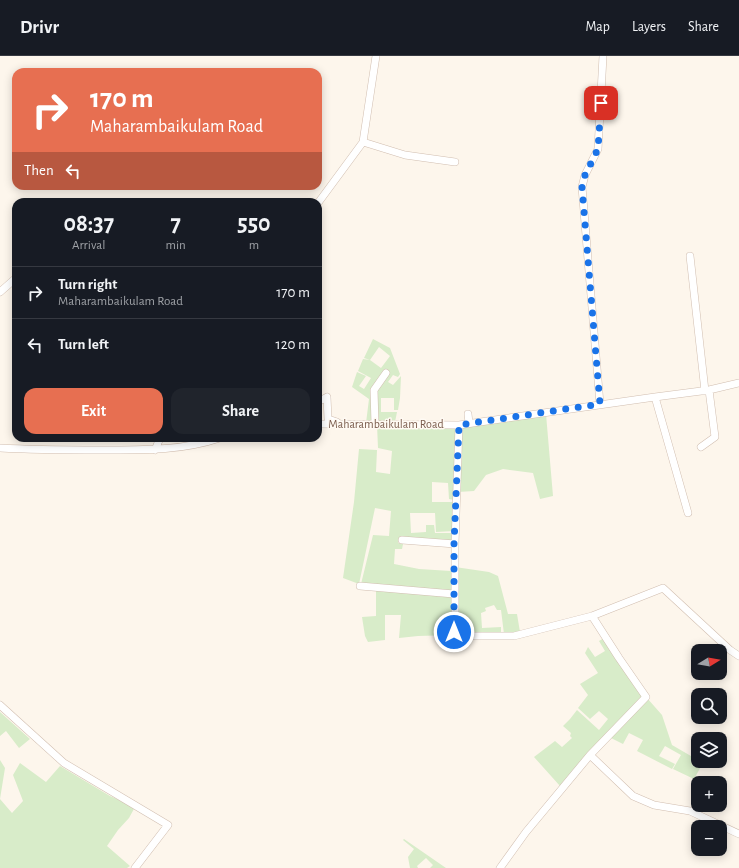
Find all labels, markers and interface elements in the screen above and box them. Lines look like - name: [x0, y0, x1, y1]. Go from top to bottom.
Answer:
- text: Drivr: [20, 18, 59, 37]
- text: Map: [585, 20, 610, 34]
- text: Layers: [632, 20, 666, 34]
- text: Share: [688, 20, 719, 34]
- icon: right: [24, 84, 76, 136]
- text: 170 m: [90, 85, 154, 113]
- pin: [584, 86, 618, 120]
- icon: arrive: [590, 92, 612, 114]
- text: Maharambaikulam Road: [90, 118, 263, 136]
- icon: left: [62, 160, 84, 182]
- text: Then: [24, 163, 54, 178]
- text: 08:37: [63, 212, 114, 236]
- text: 7: [170, 212, 181, 236]
- text: 550: [237, 212, 271, 236]
- text: Arrival: [72, 239, 105, 252]
- text: min: [166, 239, 186, 252]
- text: m: [249, 239, 259, 252]
- text: Turn right: [58, 277, 117, 292]
- icon: right: [24, 282, 46, 304]
- text: 170 m: [276, 285, 310, 300]
- text: Maharambaikulam Road: [58, 295, 183, 308]
- icon: left: [24, 334, 46, 356]
- text: Turn left: [58, 337, 109, 352]
- text: 120 m: [276, 337, 310, 352]
- button: Exit: [24, 388, 163, 434]
- button: Share: [171, 388, 310, 434]
- street label: Maharambaikulam Road: [328, 418, 444, 430]
- position arrow: [433, 611, 475, 653]
- north arrow: [691, 644, 727, 680]
- map controls: [691, 644, 727, 856]
- button: search: [691, 688, 727, 724]
- button: layers: [691, 732, 727, 768]
- button: +: [691, 776, 727, 812]
- button: −: [691, 820, 727, 856]

